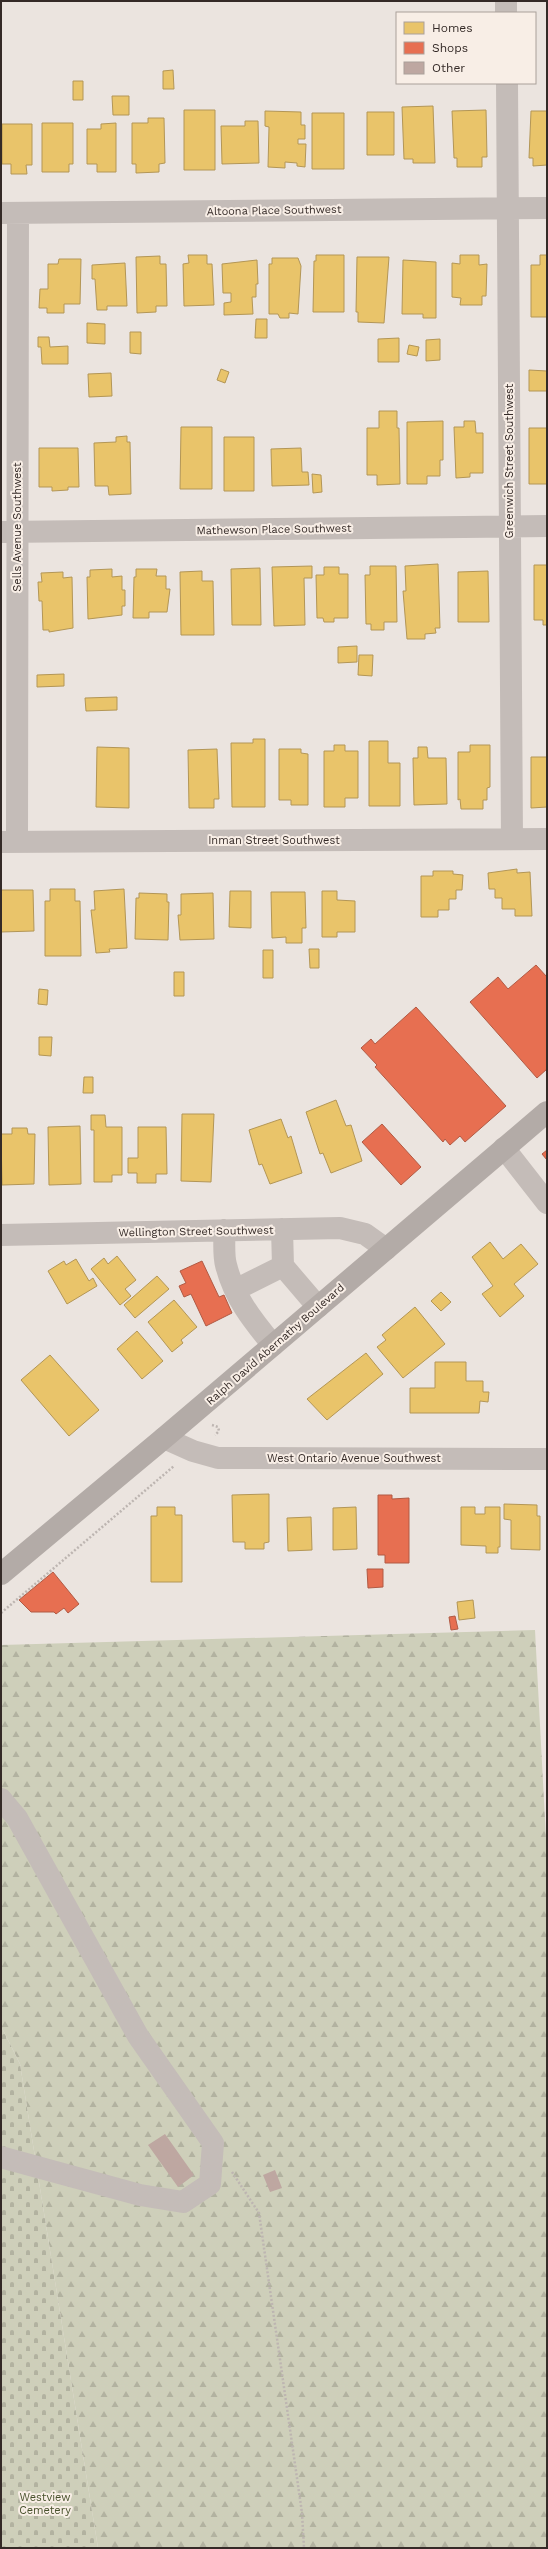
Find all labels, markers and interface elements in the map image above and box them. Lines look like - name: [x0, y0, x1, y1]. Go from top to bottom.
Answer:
- legend: [396, 12, 536, 84]
- text: Homes: [432, 21, 473, 35]
- text: Shops: [432, 41, 468, 55]
- text: Other: [432, 61, 465, 75]
- street label: Altoona Place Southwest: [206, 203, 342, 218]
- street label: Greenwich Street Southwest: [503, 383, 516, 538]
- street label: Sells Avenue Southwest: [11, 462, 24, 592]
- street label: Mathewson Place Southwest: [196, 522, 352, 537]
- street label: Inman Street Southwest: [208, 834, 340, 847]
- street label: Wellington Street Southwest: [118, 1224, 274, 1239]
- street label: Ralph David Abernathy Boulevard: [204, 1281, 347, 1408]
- street label: West Ontario Avenue Southwest: [267, 1452, 441, 1465]
- park label: Westview Cemetery: [19, 2491, 71, 2517]

